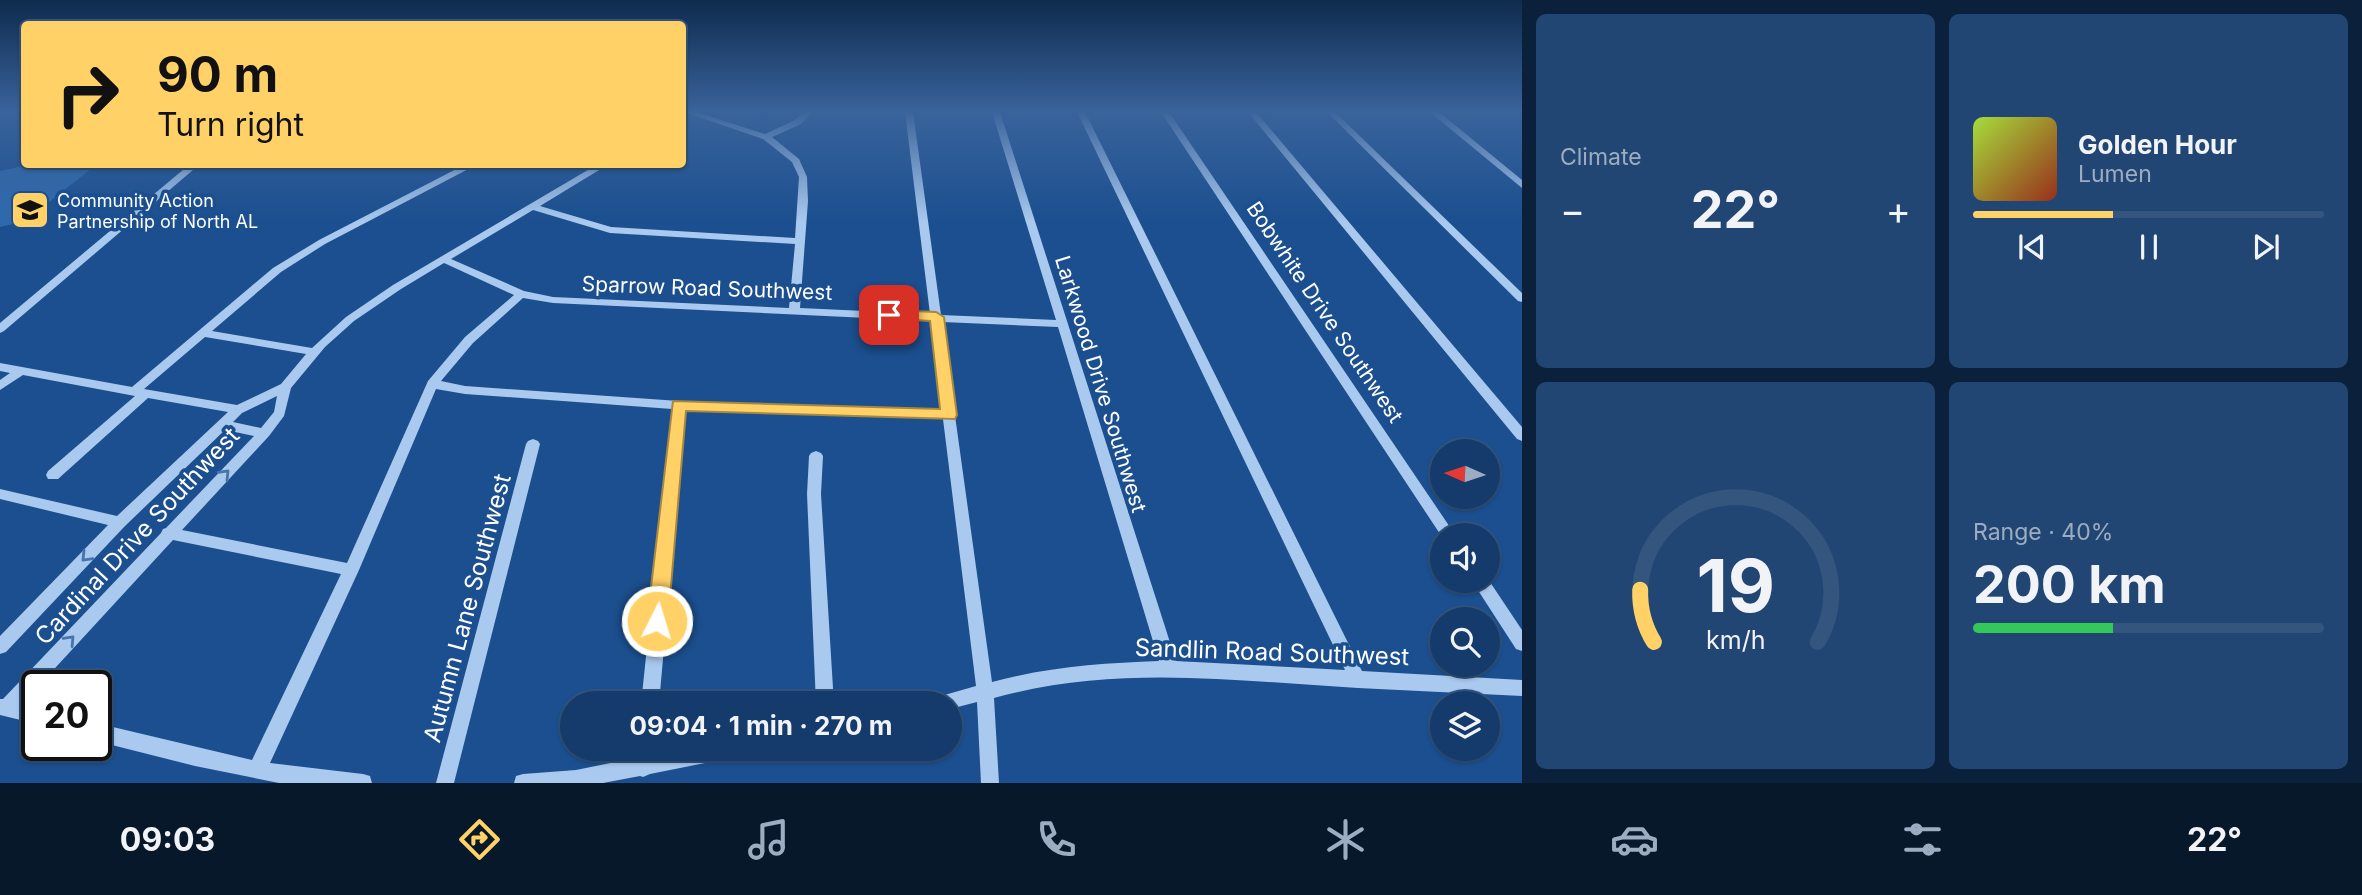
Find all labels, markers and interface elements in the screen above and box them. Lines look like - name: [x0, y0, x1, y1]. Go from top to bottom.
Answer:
- text: 90 m: [157, 45, 278, 104]
- icon: right: [42, 49, 133, 140]
- text: Turn right: [157, 105, 304, 144]
- text: Golden Hour: [2078, 129, 2237, 160]
- text: Climate: [1560, 143, 1642, 171]
- text: Lumen: [2078, 160, 2152, 188]
- text: 22°: [1691, 178, 1780, 241]
- text: −: [1560, 187, 1585, 233]
- text: +: [1886, 187, 1911, 233]
- school or university icon: Community Action Partnership of North AL: [9, 189, 51, 231]
- place label: Community Action Partnership of North AL: [57, 190, 258, 232]
- street label: Bobwhite Drive Southwest: [1242, 197, 1408, 427]
- icon: previous: [2013, 228, 2051, 266]
- icon: pause: [2130, 228, 2168, 266]
- icon: next: [2247, 228, 2285, 266]
- street label: Larkwood Drive Southwest: [1050, 253, 1152, 515]
- street label: Sparrow Road Southwest: [581, 271, 833, 305]
- pin: [859, 285, 919, 345]
- icon: arrive: [870, 296, 908, 334]
- street label: Cardinal Drive Southwest: [29, 421, 245, 651]
- north arrow: [1430, 439, 1500, 509]
- map controls: [1430, 439, 1500, 761]
- one-way arrow: [217, 469, 230, 482]
- street label: Autumn Lane Southwest: [417, 471, 517, 745]
- text: Range · 40%: [1973, 518, 2113, 546]
- button: sound: [1430, 523, 1500, 593]
- text: 19: [1696, 541, 1775, 630]
- one-way arrow: [82, 549, 95, 562]
- text: 200 km: [1973, 553, 2166, 616]
- position arrow: [620, 584, 694, 658]
- button: search: [1430, 607, 1500, 677]
- text: km/h: [1706, 624, 1765, 654]
- street label: Sandlin Road Southwest: [1134, 633, 1410, 671]
- one-way arrow: [61, 635, 74, 648]
- speed limit sign: 20: [21, 670, 112, 761]
- button: layers: [1430, 691, 1500, 761]
- text: 09:04 · 1 min · 270 m: [629, 710, 893, 741]
- icon: directions: [455, 815, 504, 864]
- icon: music: [744, 815, 793, 864]
- icon: phone: [1032, 815, 1081, 864]
- icon: climate: [1321, 815, 1370, 864]
- icon: car: [1610, 815, 1659, 864]
- icon: filters: [1898, 815, 1947, 864]
- text: 09:03: [120, 820, 215, 859]
- text: 22°: [2187, 820, 2242, 859]

